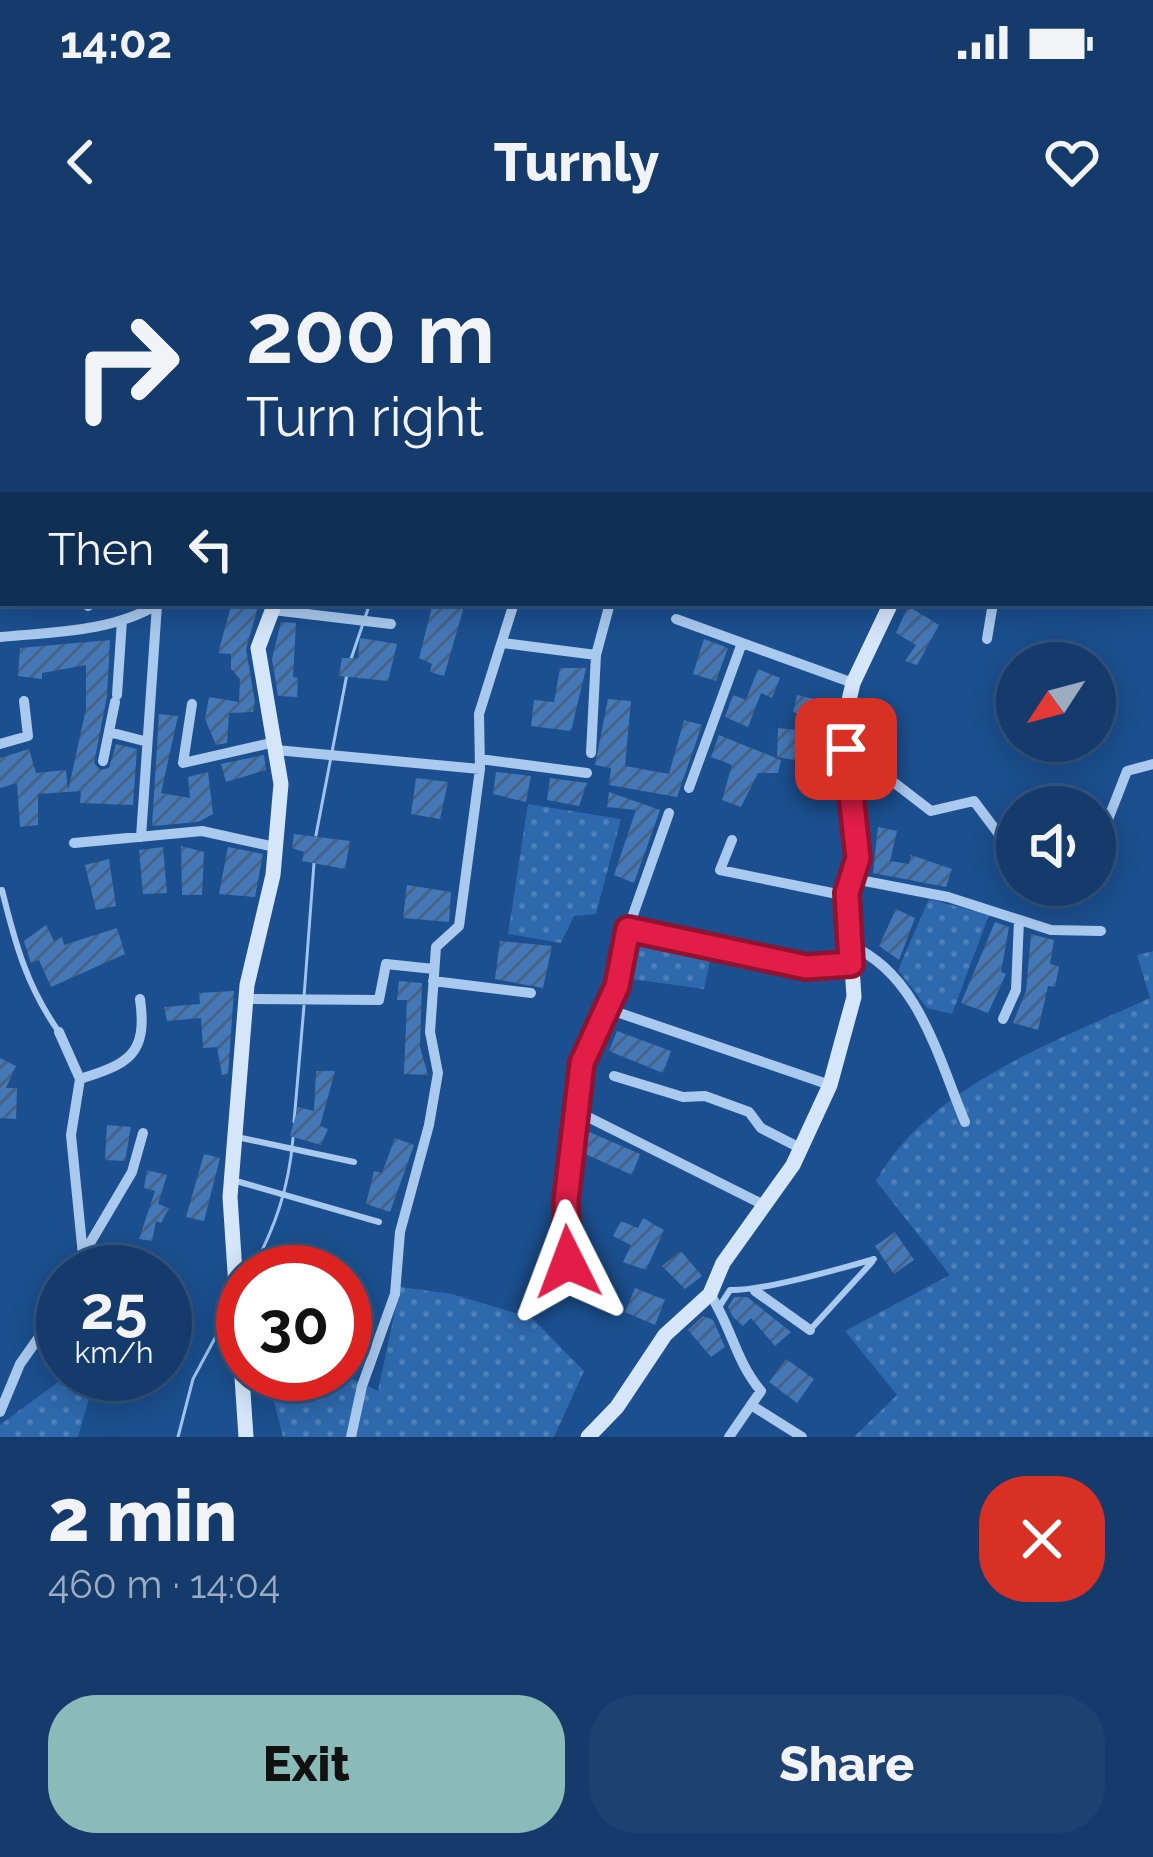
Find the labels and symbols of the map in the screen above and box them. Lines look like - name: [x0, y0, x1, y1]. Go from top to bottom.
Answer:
- north arrow: [996, 642, 1116, 762]
- pin: [795, 698, 897, 800]
- position arrow: [505, 1199, 631, 1325]
- speed limit sign: 30: [216, 1245, 372, 1401]

